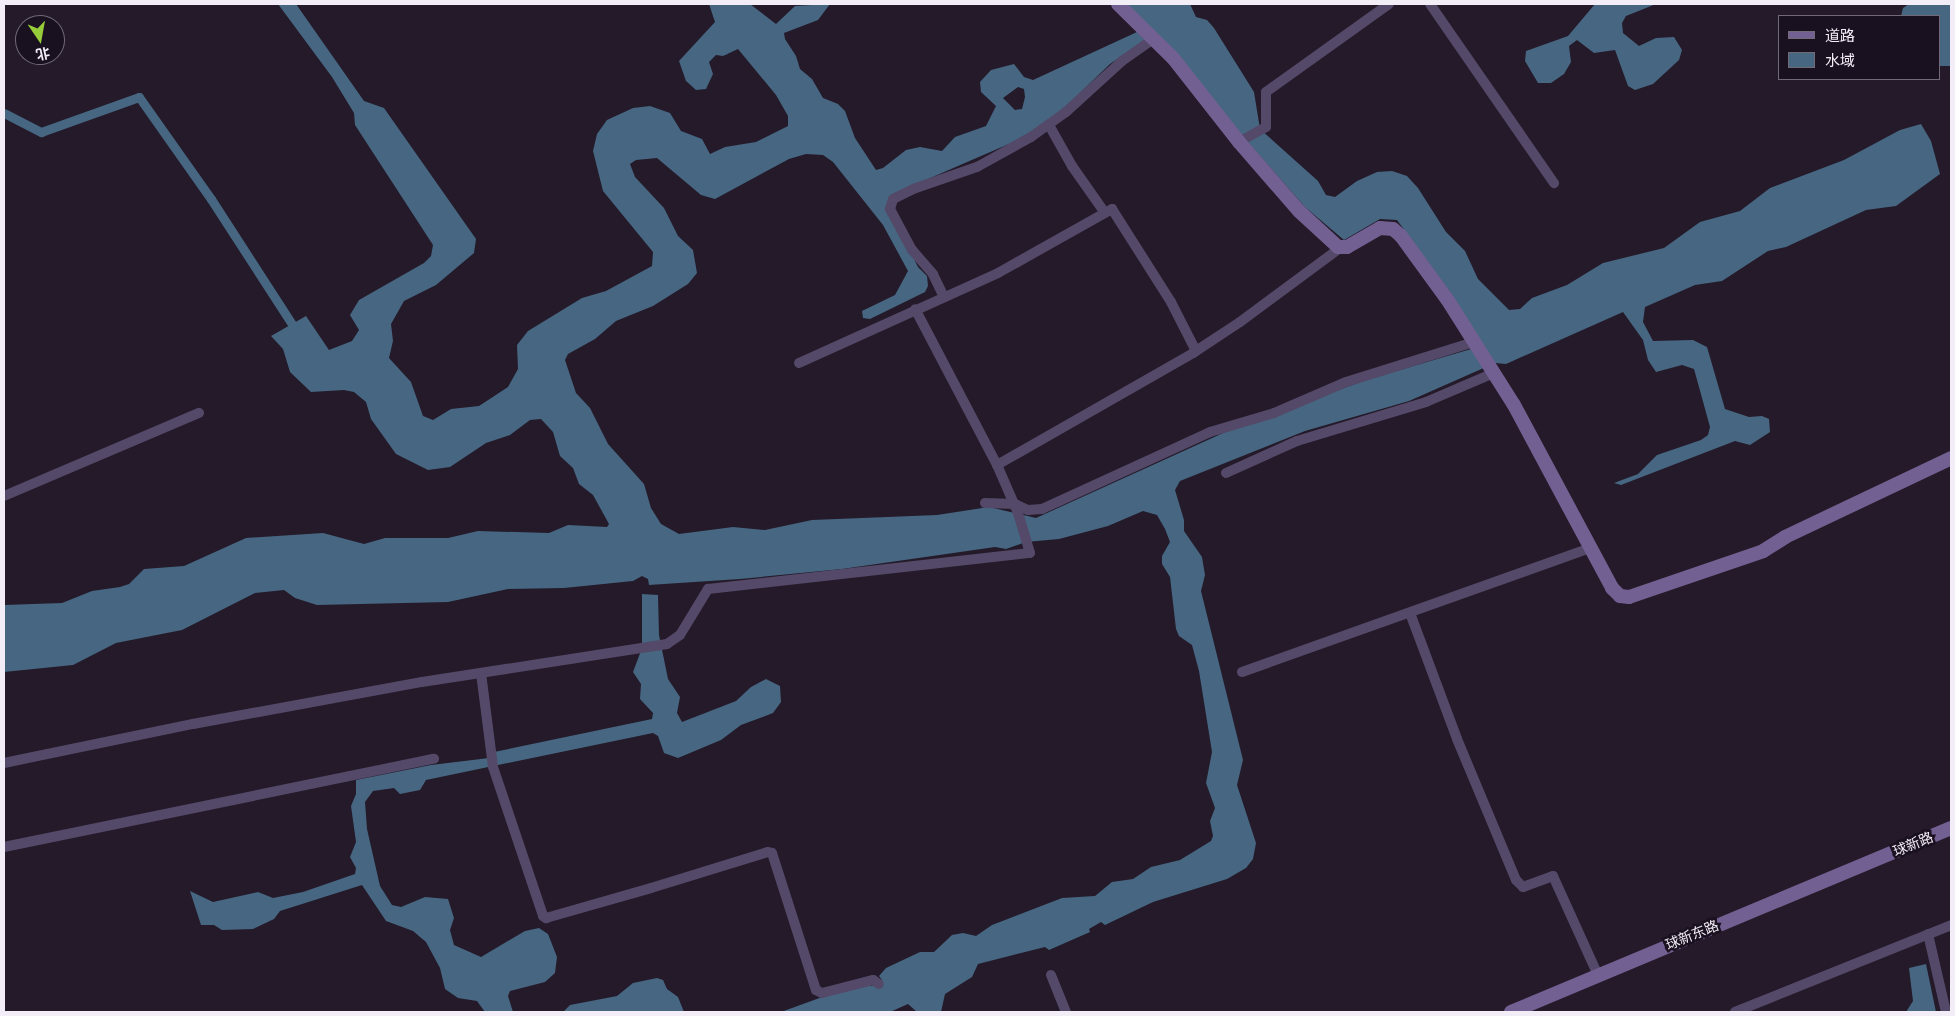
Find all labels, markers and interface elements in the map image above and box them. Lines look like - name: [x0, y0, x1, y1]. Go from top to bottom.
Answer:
- north arrow: [15, 15, 65, 65]
- legend: [1778, 15, 1940, 80]
- text: 道路: [1825, 26, 1855, 46]
- text: 北: [34, 43, 52, 64]
- text: 水域: [1825, 51, 1855, 71]
- street label: 球新路: [1890, 828, 1936, 860]
- street label: 球新东路: [1663, 917, 1721, 953]

